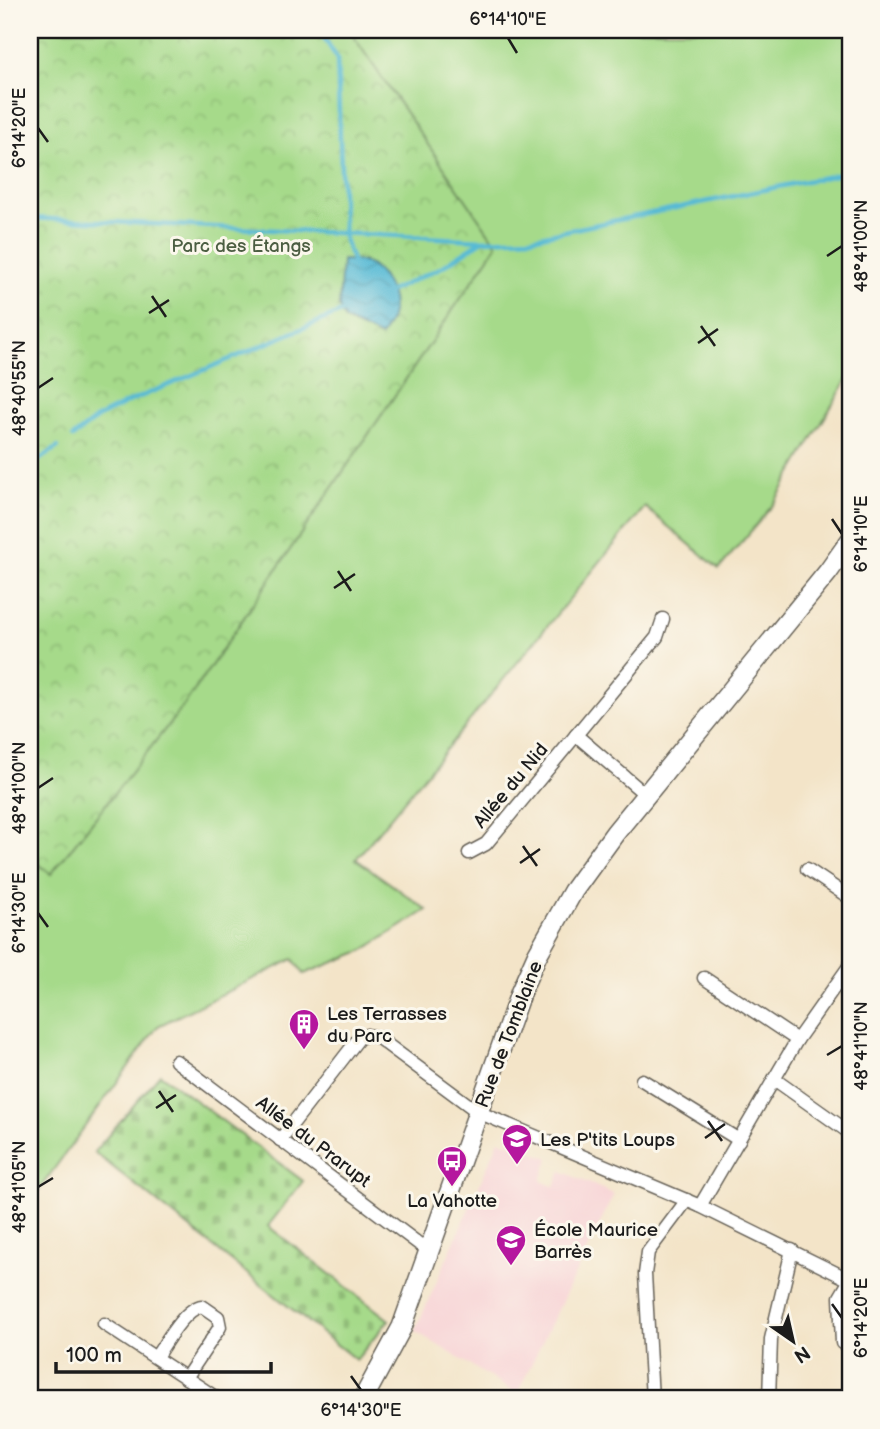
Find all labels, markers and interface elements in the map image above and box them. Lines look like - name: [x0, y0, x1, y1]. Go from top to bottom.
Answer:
- text: 6°14'10"E: [469, 9, 547, 30]
- text: 6°14'20"E: [9, 88, 30, 168]
- text: 48°41'00"N: [851, 199, 872, 293]
- park label: Parc des Étangs: [171, 234, 311, 258]
- text: 48°40'55"N: [9, 340, 30, 436]
- text: 6°14'10"E: [851, 495, 872, 573]
- street label: Allée du Nid: [469, 739, 553, 833]
- text: 48°41'00"N: [9, 741, 30, 835]
- text: 6°14'30"E: [9, 872, 30, 954]
- street label: Rue de Tomblaine: [471, 958, 548, 1111]
- text: 48°41'10"N: [851, 1001, 872, 1091]
- place label: Les Terrasses du Parc: [327, 1003, 447, 1048]
- building icon: Les Terrasses du Parc: [287, 1007, 321, 1051]
- street label: Allée du Prarupt: [251, 1092, 375, 1193]
- school or university icon: Les P'tits Loups: [500, 1122, 534, 1166]
- place label: Les P'tits Loups: [540, 1129, 675, 1152]
- text: 48°41'05"N: [9, 1141, 30, 1233]
- bus stop icon: La Vahotte: [435, 1144, 469, 1188]
- place label: La Vahotte: [407, 1190, 497, 1213]
- place label: École Maurice Barrès: [534, 1218, 658, 1264]
- school or university icon: École Maurice Barrès: [494, 1223, 528, 1267]
- text: 6°14'20"E: [851, 1278, 872, 1358]
- north arrow: [758, 1306, 828, 1376]
- scale bar: [56, 1331, 271, 1375]
- text: N: [789, 1340, 814, 1367]
- text: 100 m: [66, 1343, 122, 1368]
- text: 6°14'30"E: [320, 1400, 402, 1421]

